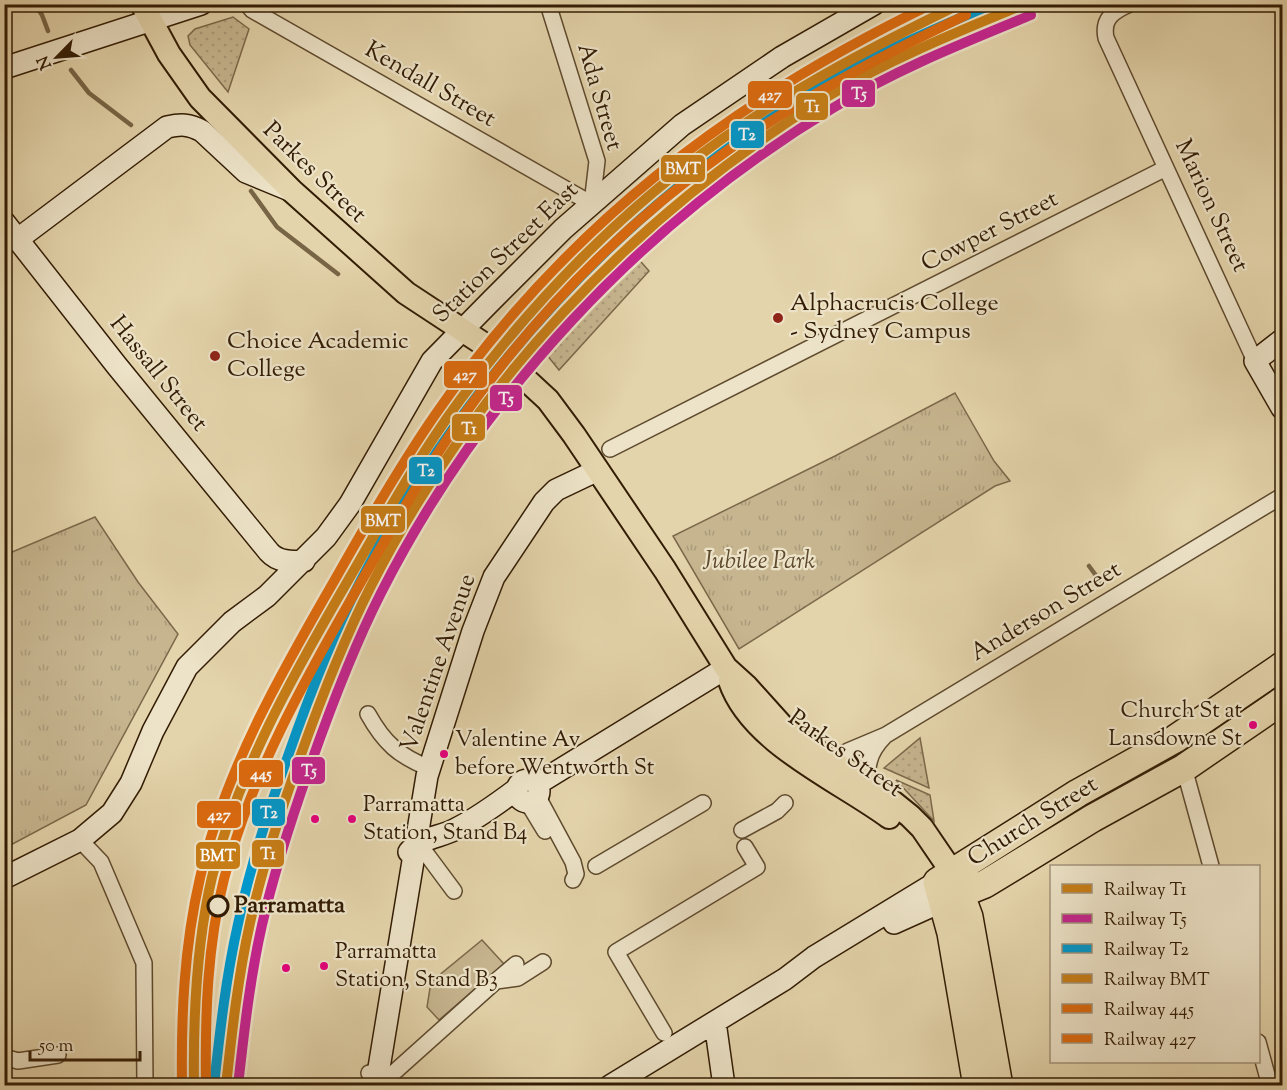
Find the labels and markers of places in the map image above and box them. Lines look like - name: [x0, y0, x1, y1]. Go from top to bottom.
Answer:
- place label: Alphacrucis College - Sydney Campus: [790, 287, 999, 349]
- marker: Alphacrucis College - Sydney Campus: [771, 311, 785, 325]
- place label: Choice Academic College: [227, 325, 409, 387]
- marker: Choice Academic College: [208, 349, 222, 363]
- place label: Church St at Lansdowne St: [1109, 696, 1242, 756]
- marker: Church St at Lansdowne St: [1247, 719, 1259, 731]
- place label: Valentine Av before Wentworth St: [455, 725, 655, 785]
- marker: Valentine Av before Wentworth St: [438, 748, 450, 760]
- place label: Parramatta Station, Stand B4: [363, 790, 527, 850]
- unlabelled marker: [309, 813, 321, 825]
- marker: Parramatta Station, Stand B4: [346, 813, 358, 825]
- place label: Parramatta: [234, 889, 346, 923]
- marker: Parramatta: [207, 895, 229, 917]
- place label: Parramatta Station, Stand B3: [335, 937, 498, 997]
- marker: Parramatta Station, Stand B3: [318, 960, 330, 972]
- unlabelled marker: [280, 962, 292, 974]

